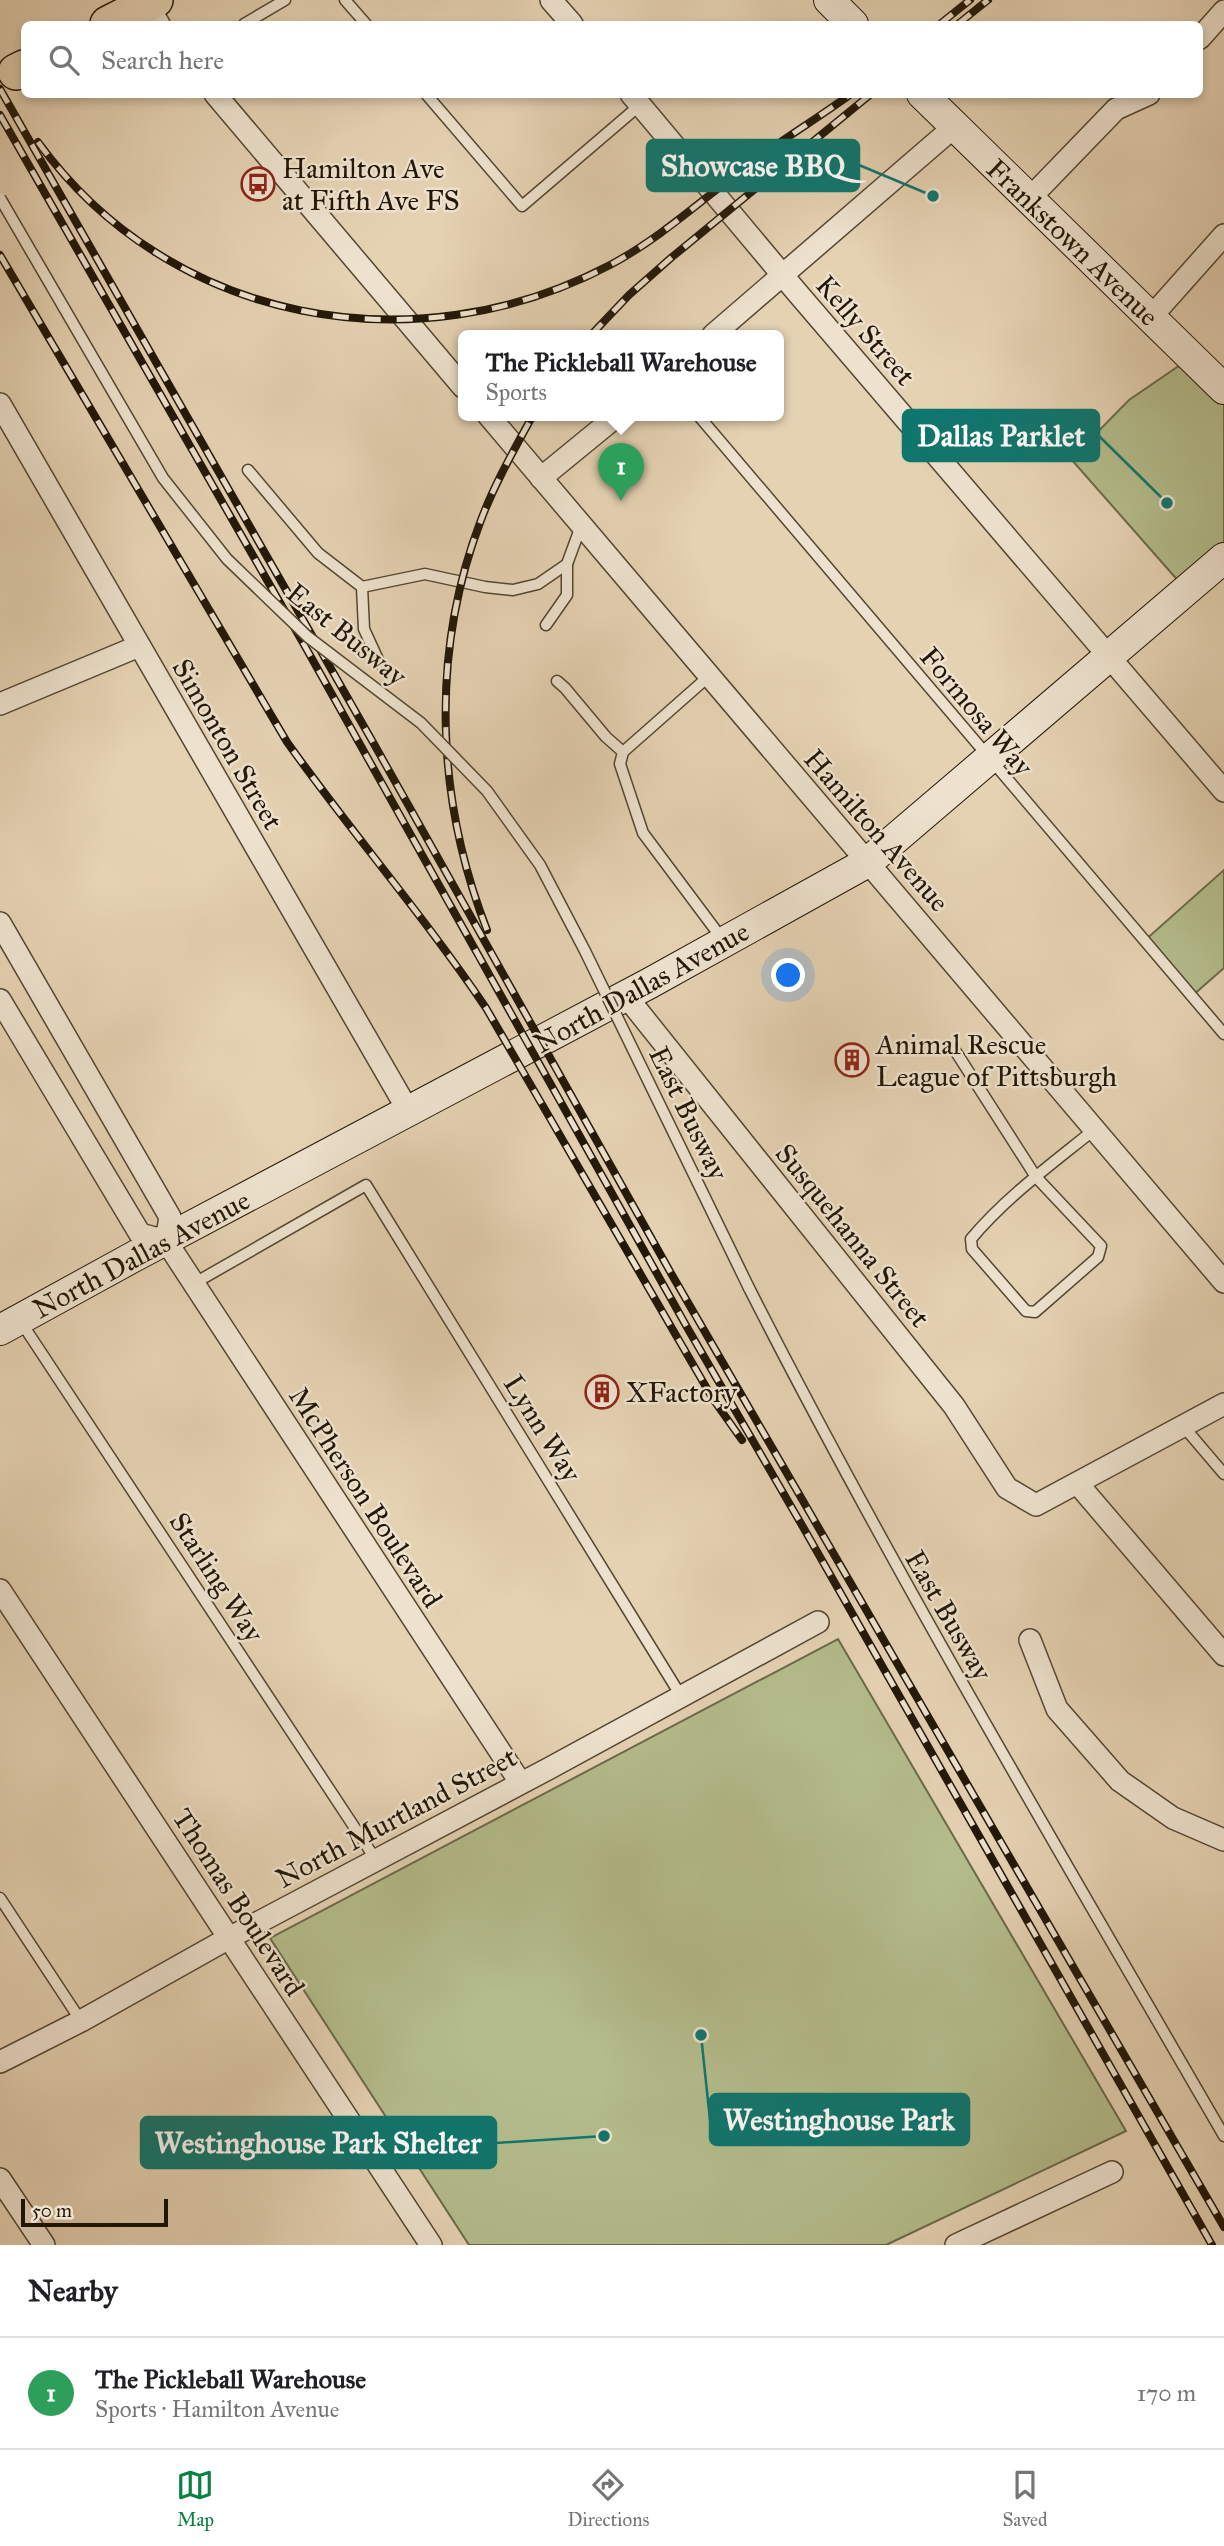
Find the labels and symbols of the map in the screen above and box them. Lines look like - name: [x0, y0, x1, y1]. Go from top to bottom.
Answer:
- callout: Showcase BBQ: [647, 140, 859, 191]
- text: Showcase BBQ: [661, 148, 867, 184]
- place label: Hamilton Ave at Fifth Ave FS: [282, 151, 460, 218]
- street label: Frankstown Avenue: [979, 151, 1166, 333]
- bus stop icon: Hamilton Ave at Fifth Ave FS: [239, 165, 277, 203]
- street label: Kelly Street: [808, 268, 923, 393]
- callout: Dallas Parklet: [903, 410, 1099, 461]
- text: Dallas Parklet: [917, 418, 1085, 454]
- pin: 1: [598, 443, 644, 501]
- street label: East Busway: [280, 575, 415, 694]
- street label: Formosa Way: [912, 640, 1041, 784]
- street label: Simonton Street: [165, 653, 291, 836]
- street label: Hamilton Avenue: [796, 742, 957, 919]
- street label: North Dallas Avenue: [527, 914, 755, 1061]
- your location: [771, 958, 805, 992]
- place label: Animal Rescue League of Pittsburgh: [875, 1027, 1117, 1094]
- street label: East Busway: [641, 1041, 736, 1187]
- building icon: Animal Rescue League of Pittsburgh: [833, 1041, 871, 1079]
- street label: Susquehanna Street: [768, 1136, 937, 1334]
- street label: North Dallas Avenue: [27, 1182, 256, 1326]
- street label: Lynn Way: [496, 1368, 590, 1489]
- building icon: XFactory: [583, 1373, 621, 1411]
- place label: XFactory: [626, 1375, 738, 1410]
- street label: McPherson Boulevard: [281, 1380, 450, 1614]
- street label: Starling Way: [162, 1506, 272, 1649]
- street label: East Busway: [897, 1544, 1000, 1687]
- street label: North Murtland Street: [270, 1739, 523, 1896]
- street label: Thomas Boulevard: [165, 1802, 312, 2003]
- callout: Westinghouse Park: [710, 2094, 969, 2145]
- text: Westinghouse Park: [723, 2102, 956, 2138]
- callout: Westinghouse Park Shelter: [141, 2117, 496, 2168]
- text: Westinghouse Park Shelter: [155, 2125, 482, 2161]
- scale bar: [21, 2196, 168, 2228]

